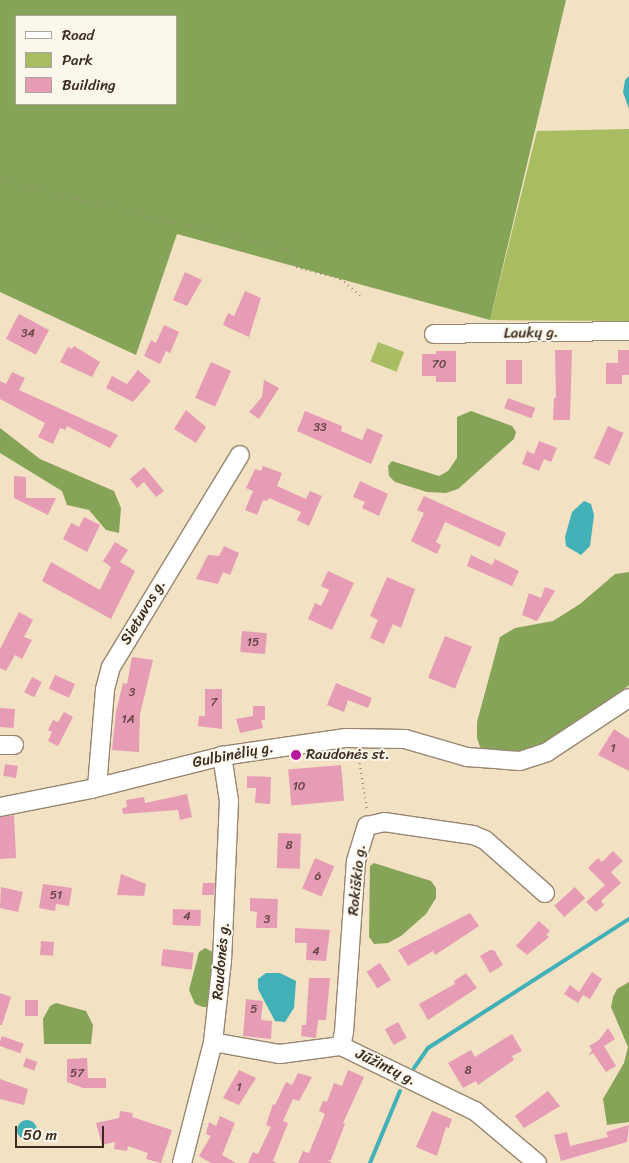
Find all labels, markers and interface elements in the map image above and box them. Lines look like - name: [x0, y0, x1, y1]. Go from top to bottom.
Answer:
- legend: [15, 15, 178, 105]
- text: Road: [62, 22, 94, 48]
- text: Park: [62, 47, 93, 73]
- text: Building: [62, 72, 116, 98]
- street label: Laukų g.: [504, 324, 558, 342]
- house number: 34: [21, 327, 35, 341]
- house number: 70: [432, 358, 446, 372]
- house number: 33: [313, 421, 327, 435]
- street label: Sietuvos g.: [117, 576, 169, 648]
- house number: 15: [247, 636, 259, 650]
- house number: 3: [129, 686, 135, 700]
- house number: 7: [211, 696, 217, 710]
- house number: 1A: [121, 713, 135, 727]
- street label: Gulbinėlių g.: [191, 738, 275, 772]
- house number: 1: [610, 742, 616, 756]
- place label: Raudonės st.: [306, 746, 390, 764]
- marker: Raudonės st.: [290, 749, 302, 761]
- house number: 10: [293, 780, 305, 794]
- house number: 8: [285, 839, 293, 853]
- street label: Rokiškio g.: [344, 844, 370, 916]
- house number: 6: [315, 870, 321, 884]
- house number: 51: [50, 889, 62, 903]
- house number: 4: [183, 910, 191, 924]
- house number: 3: [264, 913, 270, 927]
- street label: Raudonės g.: [209, 921, 233, 1001]
- house number: 4: [312, 945, 320, 959]
- house number: 5: [250, 1003, 258, 1017]
- street label: Jūžintų g.: [353, 1045, 419, 1089]
- house number: 8: [464, 1064, 472, 1078]
- house number: 57: [70, 1067, 84, 1081]
- house number: 1: [236, 1081, 242, 1095]
- scale bar: [18, 1116, 106, 1148]
- text: 50 m: [23, 1122, 57, 1148]

